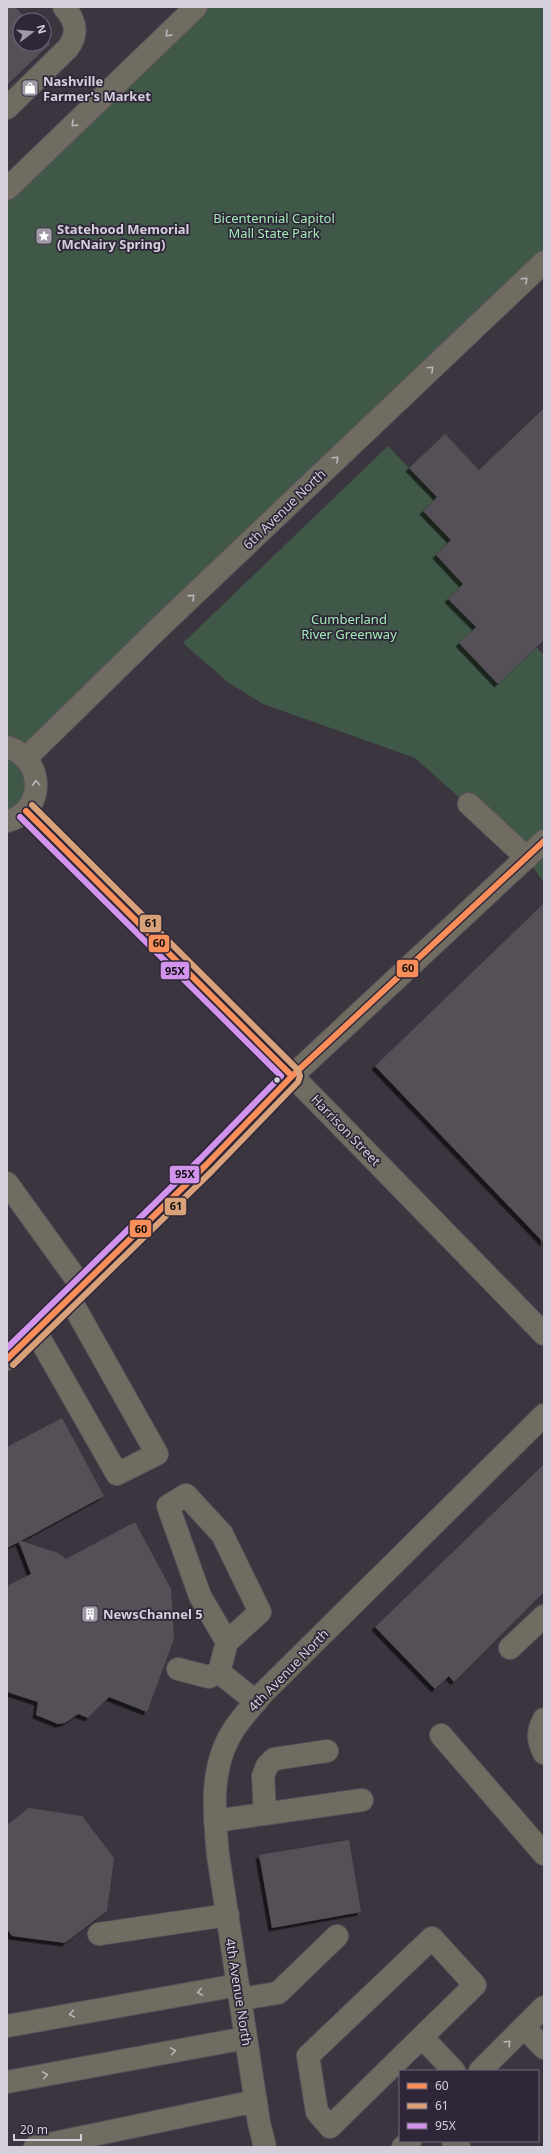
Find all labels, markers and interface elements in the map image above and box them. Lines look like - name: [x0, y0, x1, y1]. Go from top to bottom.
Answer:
- north arrow: [12, 12, 52, 52]
- text: N: [34, 23, 51, 35]
- one-way arrow: [165, 29, 173, 37]
- place label: Nashville Farmer's Market: [43, 72, 151, 105]
- shop icon: Nashville Farmer's Market: [20, 78, 40, 98]
- one-way arrow: [72, 119, 79, 126]
- park label: Bicentennial Capitol Mall State Park: [213, 209, 335, 242]
- place label: Statehood Memorial (McNairy Spring): [57, 220, 189, 253]
- place icon: Statehood Memorial (McNairy Spring): [34, 226, 54, 246]
- one-way arrow: [520, 277, 528, 285]
- one-way arrow: [426, 367, 434, 374]
- one-way arrow: [331, 456, 339, 464]
- street label: 6th Avenue North: [239, 465, 329, 553]
- one-way arrow: [187, 595, 194, 602]
- park label: Cumberland River Greenway: [301, 610, 397, 643]
- one-way arrow: [32, 780, 41, 786]
- line badge: 61: [139, 914, 162, 933]
- text: 61: [145, 915, 157, 930]
- line badge: 60: [148, 934, 170, 953]
- text: 60: [153, 935, 165, 950]
- line badge: 60: [396, 959, 419, 978]
- text: 60: [402, 960, 414, 975]
- line badge: 95X: [160, 961, 190, 980]
- text: 95X: [165, 963, 186, 978]
- unlabelled marker: [272, 1075, 282, 1085]
- street label: Harrison Street: [307, 1090, 385, 1170]
- line badge: 95X: [169, 1165, 200, 1184]
- text: 95X: [175, 1166, 196, 1181]
- line badge: 61: [164, 1197, 187, 1216]
- text: 61: [170, 1198, 182, 1213]
- line badge: 60: [129, 1219, 152, 1238]
- text: 60: [135, 1221, 147, 1236]
- building icon: NewsChannel 5: [80, 1604, 100, 1624]
- place label: NewsChannel 5: [103, 1605, 203, 1623]
- street label: 4th Avenue North: [244, 1625, 332, 1715]
- street label: 4th Avenue North: [222, 1937, 256, 2047]
- one-way arrow: [197, 1987, 203, 1995]
- one-way arrow: [69, 2009, 75, 2017]
- one-way arrow: [503, 2040, 511, 2048]
- one-way arrow: [170, 2048, 176, 2056]
- legend: [399, 2070, 539, 2142]
- one-way arrow: [42, 2071, 48, 2080]
- text: 60: [435, 2077, 449, 2094]
- text: 61: [435, 2097, 449, 2114]
- scale bar: [14, 2116, 81, 2142]
- text: 95X: [435, 2117, 456, 2134]
- text: 20 m: [20, 2121, 48, 2138]

